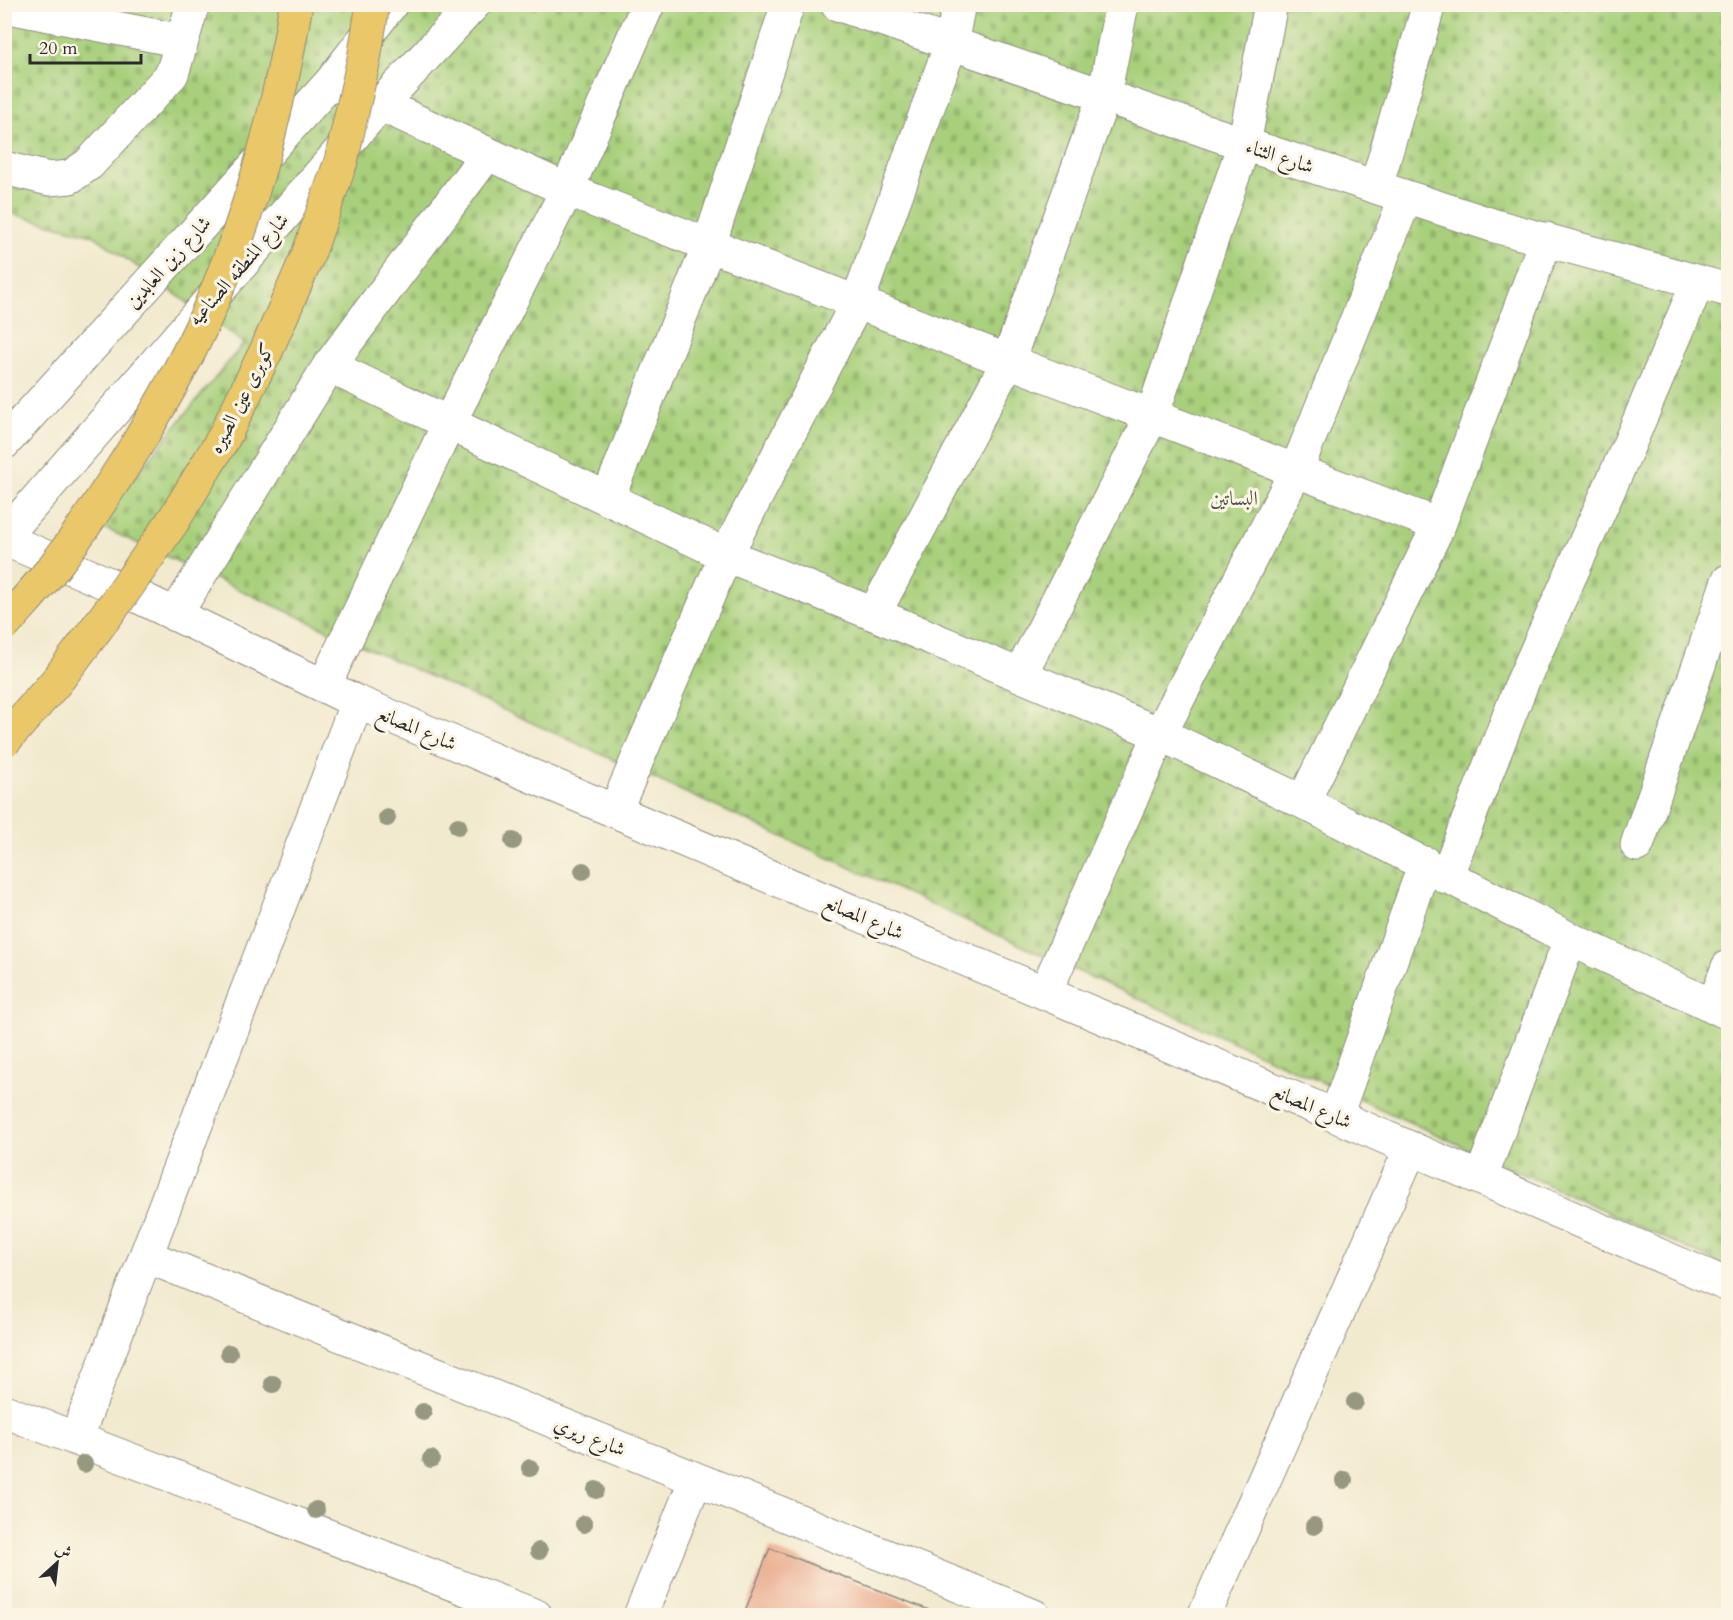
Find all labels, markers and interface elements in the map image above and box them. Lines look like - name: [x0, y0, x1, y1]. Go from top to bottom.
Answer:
- scale bar: [30, 27, 141, 65]
- text: 20 m: [39, 36, 78, 61]
- street label: شارع الثناء: [1241, 133, 1317, 184]
- street label: شارع المنطقه الصناعيه: [182, 207, 298, 334]
- street label: شارع زين العابدين: [119, 210, 220, 317]
- street label: كوبرى عين الصيره: [202, 338, 281, 458]
- park label: البساتين: [1210, 485, 1258, 512]
- street label: شارع المصانع: [371, 700, 461, 761]
- street label: شارع المصانع: [818, 889, 908, 950]
- street label: شارع المصانع: [1266, 1078, 1356, 1139]
- street label: شارع ريري: [549, 1410, 629, 1467]
- north arrow: [27, 1533, 87, 1593]
- text: ش: [51, 1537, 75, 1564]

